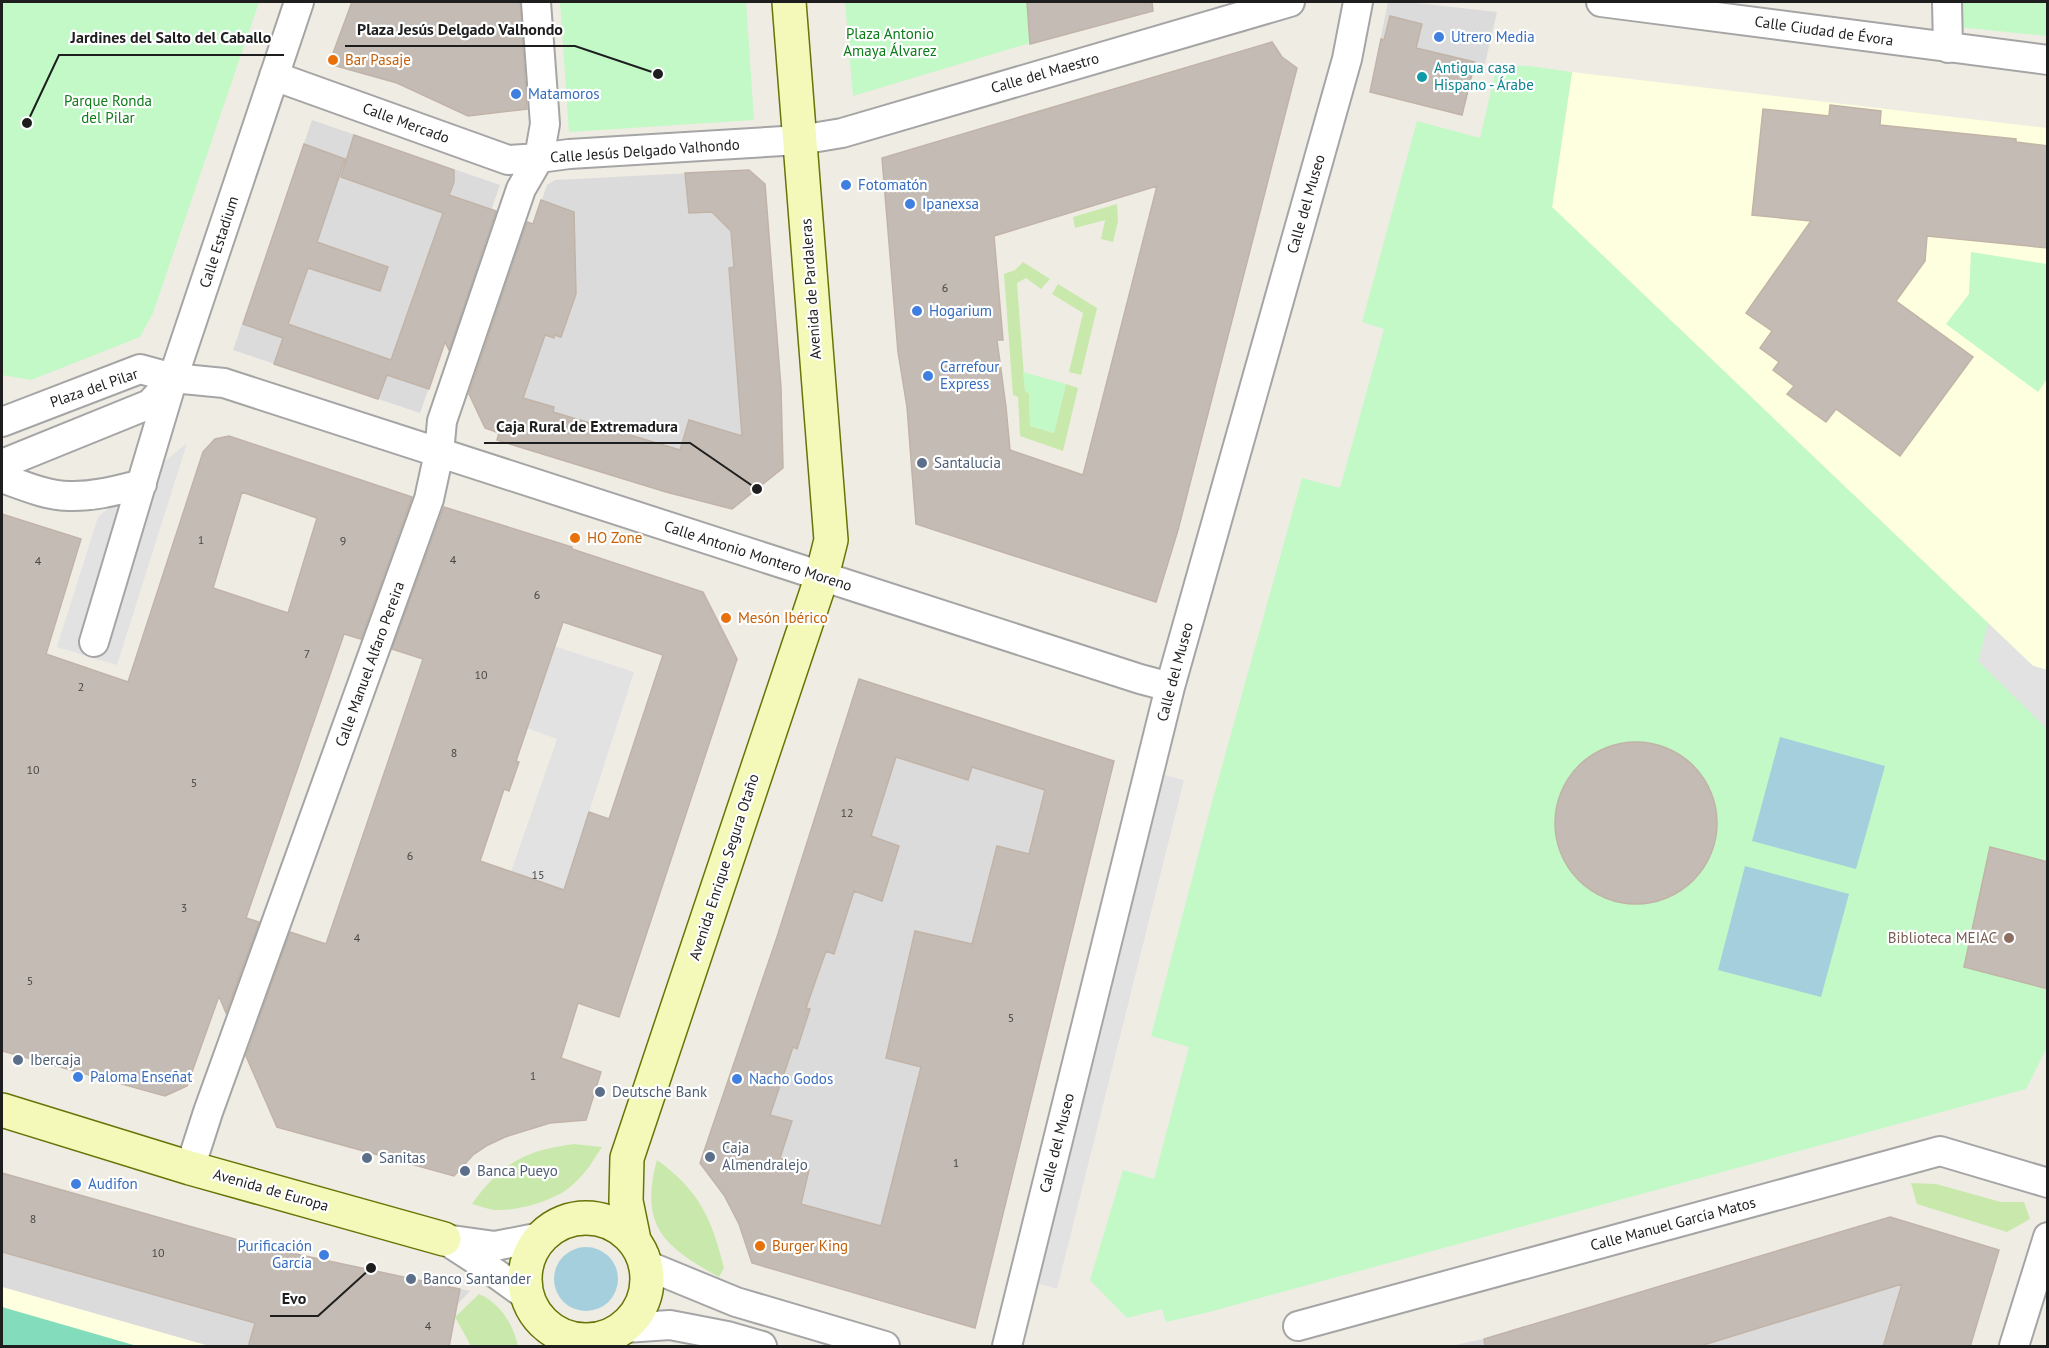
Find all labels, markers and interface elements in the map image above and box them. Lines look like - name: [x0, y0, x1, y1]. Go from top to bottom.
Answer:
- street label: Calle Ciudad de Évora: [1754, 11, 1895, 50]
- callout: Plaza Jesús Delgado Valhondo: [345, 12, 575, 46]
- text: Plaza Jesús Delgado Valhondo: [357, 19, 563, 39]
- callout: Jardines del Salto del Caballo: [59, 21, 284, 55]
- park label: Plaza Antonio Amaya Álvarez: [843, 24, 937, 60]
- text: Jardines del Salto del Caballo: [70, 27, 272, 47]
- place label: Utrero Media: [1451, 27, 1535, 46]
- marker: Utrero Media: [1432, 30, 1446, 44]
- street label: Calle del Maestro: [989, 48, 1101, 97]
- place label: Bar Pasaje: [345, 50, 411, 69]
- marker: Bar Pasaje: [326, 53, 340, 67]
- place label: Antigua casa Hispano - Árabe: [1434, 58, 1534, 94]
- marker: Antigua casa Hispano - Árabe: [1415, 70, 1429, 84]
- place label: Matamoros: [528, 84, 600, 103]
- marker: Matamoros: [509, 87, 523, 101]
- park label: Parque Ronda del Pilar: [64, 91, 152, 127]
- street label: Calle Mercado: [360, 98, 452, 147]
- street label: Calle Jesús Delgado Valhondo: [550, 134, 740, 167]
- street label: Calle del Museo: [1282, 152, 1329, 255]
- place label: Fotomatón: [858, 175, 928, 194]
- marker: Fotomatón: [839, 178, 853, 192]
- street label: Calle Estadium: [195, 194, 242, 290]
- place label: Ipanexsa: [922, 194, 979, 213]
- marker: Ipanexsa: [903, 197, 917, 211]
- street label: Avenida de Pardaleras: [796, 218, 825, 360]
- house number: 6: [942, 280, 948, 295]
- place label: Hogarium: [929, 301, 992, 320]
- marker: Hogarium: [910, 304, 924, 318]
- place label: Carrefour Express: [940, 357, 999, 393]
- street label: Plaza del Pilar: [47, 364, 140, 411]
- marker: Carrefour Express: [921, 369, 935, 383]
- callout: Caja Rural de Extremadura: [484, 409, 690, 443]
- text: Caja Rural de Extremadura: [496, 416, 678, 436]
- place label: Santalucia: [934, 453, 1001, 472]
- marker: Santalucia: [915, 456, 929, 470]
- street label: Calle Antonio Montero Moreno: [662, 516, 855, 595]
- place label: HO Zone: [587, 528, 642, 547]
- marker: HO Zone: [568, 531, 582, 545]
- house number: 1: [198, 532, 204, 547]
- house number: 9: [340, 533, 346, 548]
- house number: 4: [450, 552, 457, 567]
- house number: 4: [35, 553, 42, 568]
- street label: Calle Manuel Alfaro Pereira: [331, 579, 408, 749]
- house number: 6: [534, 587, 540, 602]
- place label: Mesón Ibérico: [738, 608, 828, 627]
- marker: Mesón Ibérico: [719, 611, 733, 625]
- street label: Calle del Museo: [1152, 620, 1197, 724]
- house number: 7: [304, 646, 310, 661]
- house number: 10: [474, 667, 488, 682]
- house number: 2: [78, 679, 84, 694]
- house number: 8: [451, 745, 457, 760]
- house number: 10: [26, 762, 40, 777]
- street label: Avenida Enrique Segura Otaño: [684, 771, 763, 962]
- house number: 5: [191, 775, 197, 790]
- house number: 12: [840, 805, 854, 820]
- house number: 6: [407, 848, 413, 863]
- house number: 15: [531, 867, 545, 882]
- house number: 3: [181, 900, 187, 915]
- place label: Biblioteca MEIAC: [1888, 928, 1997, 947]
- house number: 4: [354, 930, 361, 945]
- marker: Biblioteca MEIAC: [2002, 931, 2016, 945]
- house number: 5: [27, 973, 33, 988]
- house number: 5: [1008, 1010, 1014, 1025]
- place label: Ibercaja: [30, 1050, 81, 1069]
- marker: Ibercaja: [11, 1053, 25, 1067]
- place label: Paloma Enseñat: [90, 1067, 192, 1086]
- house number: 1: [530, 1068, 536, 1083]
- place label: Nacho Godos: [749, 1069, 833, 1088]
- marker: Paloma Enseñat: [71, 1070, 85, 1084]
- marker: Nacho Godos: [730, 1072, 744, 1086]
- place label: Deutsche Bank: [612, 1082, 708, 1101]
- marker: Deutsche Bank: [593, 1085, 607, 1099]
- street label: Calle del Museo: [1035, 1091, 1078, 1195]
- place label: Caja Almendralejo: [722, 1138, 808, 1174]
- place label: Sanitas: [379, 1148, 425, 1167]
- marker: Caja Almendralejo: [703, 1150, 717, 1164]
- marker: Sanitas: [360, 1151, 374, 1165]
- house number: 1: [953, 1155, 959, 1170]
- place label: Banca Pueyo: [477, 1161, 558, 1180]
- street label: Avenida de Europa: [211, 1164, 331, 1215]
- marker: Banca Pueyo: [458, 1164, 472, 1178]
- place label: Audifon: [88, 1174, 138, 1193]
- marker: Audifon: [69, 1177, 83, 1191]
- street label: Calle Manuel García Matos: [1588, 1192, 1758, 1255]
- house number: 8: [30, 1211, 36, 1226]
- place label: Purificación García: [238, 1236, 312, 1272]
- place label: Burger King: [772, 1236, 848, 1255]
- marker: Burger King: [753, 1239, 767, 1253]
- house number: 10: [151, 1245, 165, 1260]
- marker: Purificación García: [317, 1248, 331, 1262]
- place label: Banco Santander: [423, 1269, 531, 1288]
- marker: Banco Santander: [404, 1272, 418, 1286]
- callout: Evo: [270, 1282, 318, 1316]
- text: Evo: [282, 1288, 307, 1308]
- house number: 4: [425, 1318, 432, 1333]

